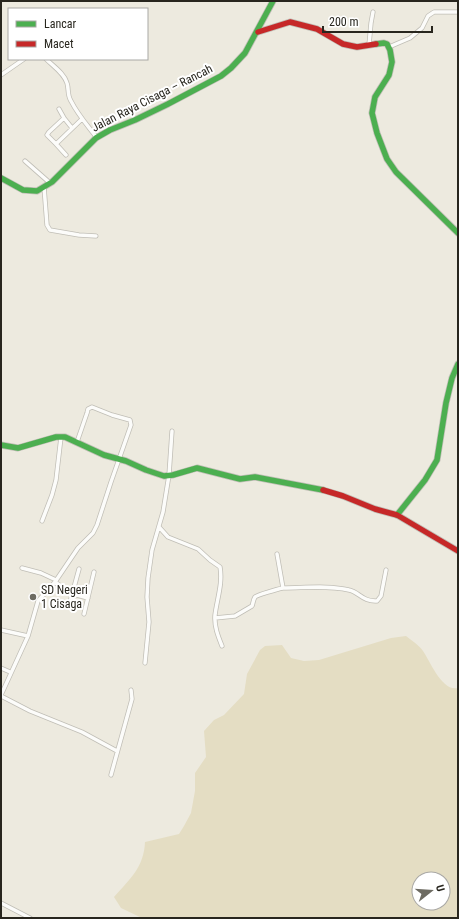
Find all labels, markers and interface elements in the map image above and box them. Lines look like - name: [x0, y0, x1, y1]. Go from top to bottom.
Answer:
- legend: [8, 8, 148, 60]
- scale bar: [323, 8, 432, 34]
- text: 200 m: [329, 15, 359, 29]
- text: Lancar: [44, 17, 77, 31]
- text: Macet: [44, 37, 74, 51]
- street label: Jalan Raya Cisaga – Rancah: [89, 61, 215, 135]
- place label: SD Negeri 1 Cisaga: [41, 583, 88, 611]
- marker: SD Negeri 1 Cisaga: [28, 592, 38, 602]
- north arrow: [411, 871, 451, 911]
- text: U: [433, 883, 447, 893]

